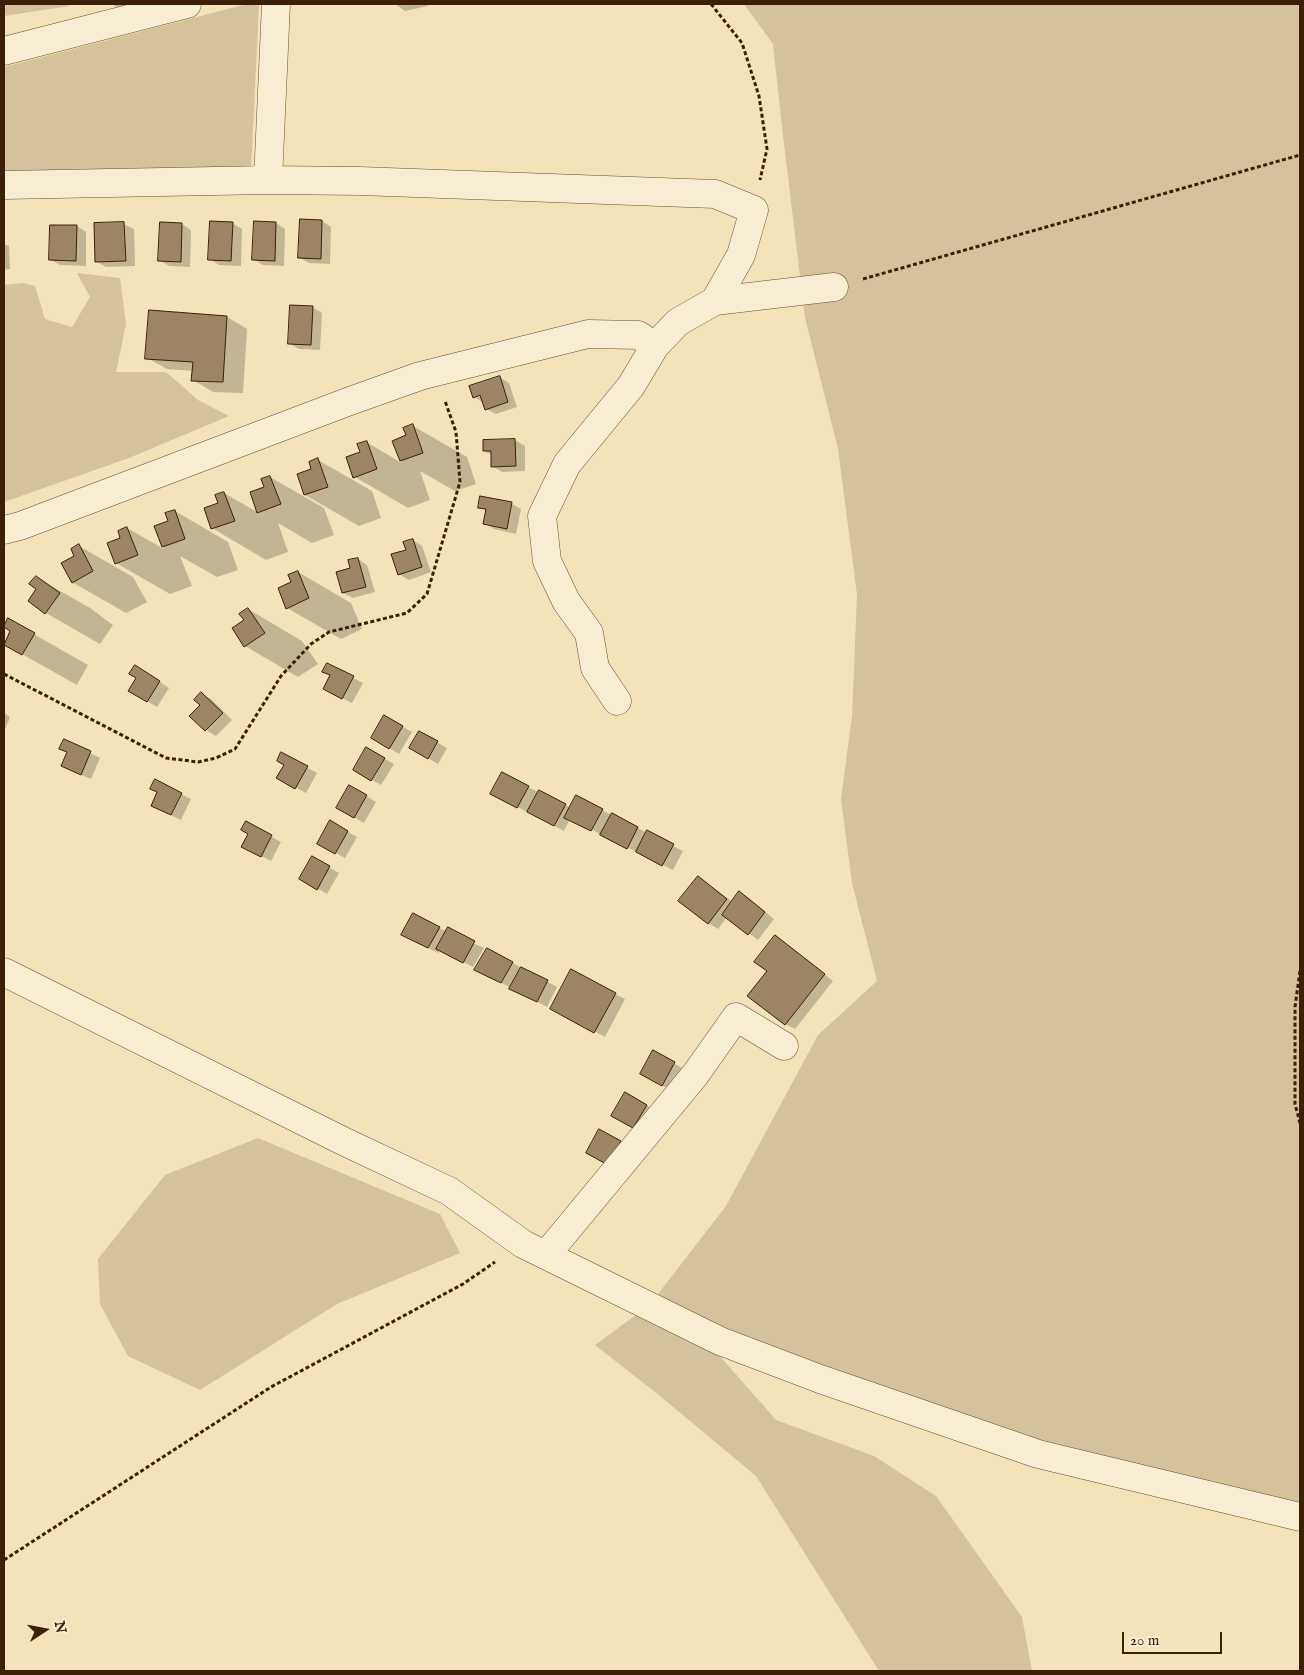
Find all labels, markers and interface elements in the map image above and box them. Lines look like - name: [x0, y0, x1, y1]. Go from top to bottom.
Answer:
- north arrow: [20, 1605, 70, 1655]
- text: N: [50, 1619, 70, 1635]
- scale bar: [1124, 1622, 1224, 1654]
- text: 20 m: [1130, 1631, 1159, 1650]

